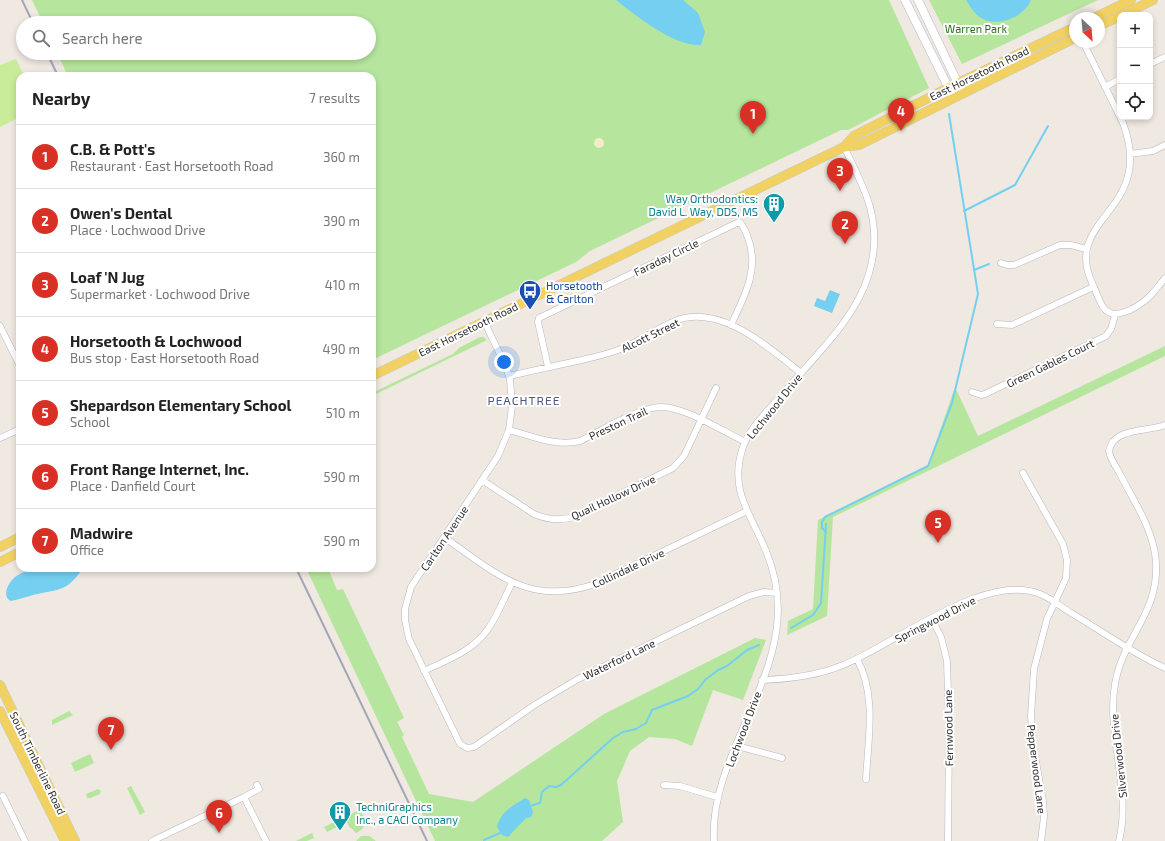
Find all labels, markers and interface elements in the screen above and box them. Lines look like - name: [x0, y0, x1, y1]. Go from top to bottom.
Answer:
- north arrow: [1069, 12, 1105, 48]
- map controls: [1117, 12, 1153, 120]
- button: +: [1117, 12, 1153, 48]
- search box: [16, 16, 376, 60]
- park label: Warren Park: [945, 22, 1008, 35]
- icon: search: [30, 27, 52, 49]
- text: Search here: [62, 29, 143, 47]
- street label: East Horsetooth Road: [927, 43, 1031, 103]
- button: −: [1117, 48, 1153, 84]
- button: locate: [1117, 84, 1153, 120]
- text: Nearby: [32, 88, 90, 108]
- text: 7 results: [309, 90, 360, 106]
- pin: 4: [888, 98, 914, 131]
- pin: 1: [740, 101, 766, 134]
- text: C.B. & Pott's: [70, 140, 155, 158]
- text: 1: [42, 149, 48, 165]
- text: 360 m: [323, 149, 360, 165]
- text: Restaurant · East Horsetooth Road: [70, 158, 274, 174]
- pin: 3: [827, 158, 853, 191]
- building icon: Way Orthodontics: David L. Way, DDS, MS: [761, 191, 787, 224]
- place label: Way Orthodontics: David L. Way, DDS, MS: [649, 192, 758, 218]
- text: Owen's Dental: [70, 204, 172, 222]
- pin: 2: [832, 211, 858, 244]
- text: 2: [41, 213, 49, 229]
- text: 390 m: [323, 213, 360, 229]
- text: Place · Lochwood Drive: [70, 222, 205, 238]
- street label: Faraday Circle: [632, 236, 701, 278]
- text: Loaf 'N Jug: [70, 268, 144, 286]
- text: 3: [41, 277, 49, 293]
- text: 410 m: [325, 277, 360, 293]
- bus stop icon: Horsetooth & Carlton: [517, 278, 543, 311]
- place label: Horsetooth & Carlton: [546, 279, 603, 305]
- text: Supermarket · Lochwood Drive: [70, 286, 250, 302]
- street label: East Horsetooth Road: [416, 299, 520, 359]
- street label: Alcott Street: [619, 315, 681, 355]
- text: Horsetooth & Lochwood: [70, 332, 242, 350]
- street label: Green Gables Court: [1004, 336, 1096, 390]
- text: 4: [41, 341, 49, 357]
- text: 490 m: [322, 341, 360, 357]
- text: Bus stop · East Horsetooth Road: [70, 350, 259, 366]
- your location: [494, 352, 514, 372]
- street label: Lochwood Drive: [744, 371, 804, 441]
- district label: PEACHTREE: [488, 393, 560, 407]
- text: Shepardson Elementary School: [70, 396, 291, 414]
- street label: Preston Trail: [587, 403, 650, 442]
- text: 5: [41, 405, 49, 421]
- text: 510 m: [326, 405, 360, 421]
- text: School: [70, 414, 110, 430]
- text: Front Range Internet, Inc.: [70, 460, 249, 478]
- text: 6: [41, 469, 49, 485]
- text: 590 m: [323, 469, 360, 485]
- street label: Quail Hollow Drive: [569, 472, 658, 523]
- text: Place · Danfield Court: [70, 478, 196, 494]
- street label: Carlton Avenue: [417, 503, 471, 573]
- pin: 5: [925, 510, 951, 543]
- text: Madwire: [70, 524, 133, 542]
- text: 7: [42, 533, 48, 549]
- text: 590 m: [323, 533, 360, 549]
- text: Office: [70, 542, 104, 558]
- street label: Collindale Drive: [590, 546, 666, 590]
- street label: Springwood Drive: [893, 593, 978, 645]
- street label: Waterford Lane: [581, 636, 657, 682]
- street label: Lochwood Drive: [723, 689, 763, 769]
- street label: Fernwood Lane: [941, 689, 955, 766]
- street label: South Timberline Road: [7, 709, 69, 817]
- street label: Silverwood Drive: [1107, 713, 1129, 799]
- pin: 7: [98, 717, 124, 750]
- street label: Pepperwood Lane: [1025, 724, 1049, 814]
- building icon: TechniGraphics Inc., a CACI Company: [327, 799, 353, 832]
- pin: 6: [206, 800, 232, 833]
- place label: TechniGraphics Inc., a CACI Company: [356, 800, 458, 826]

